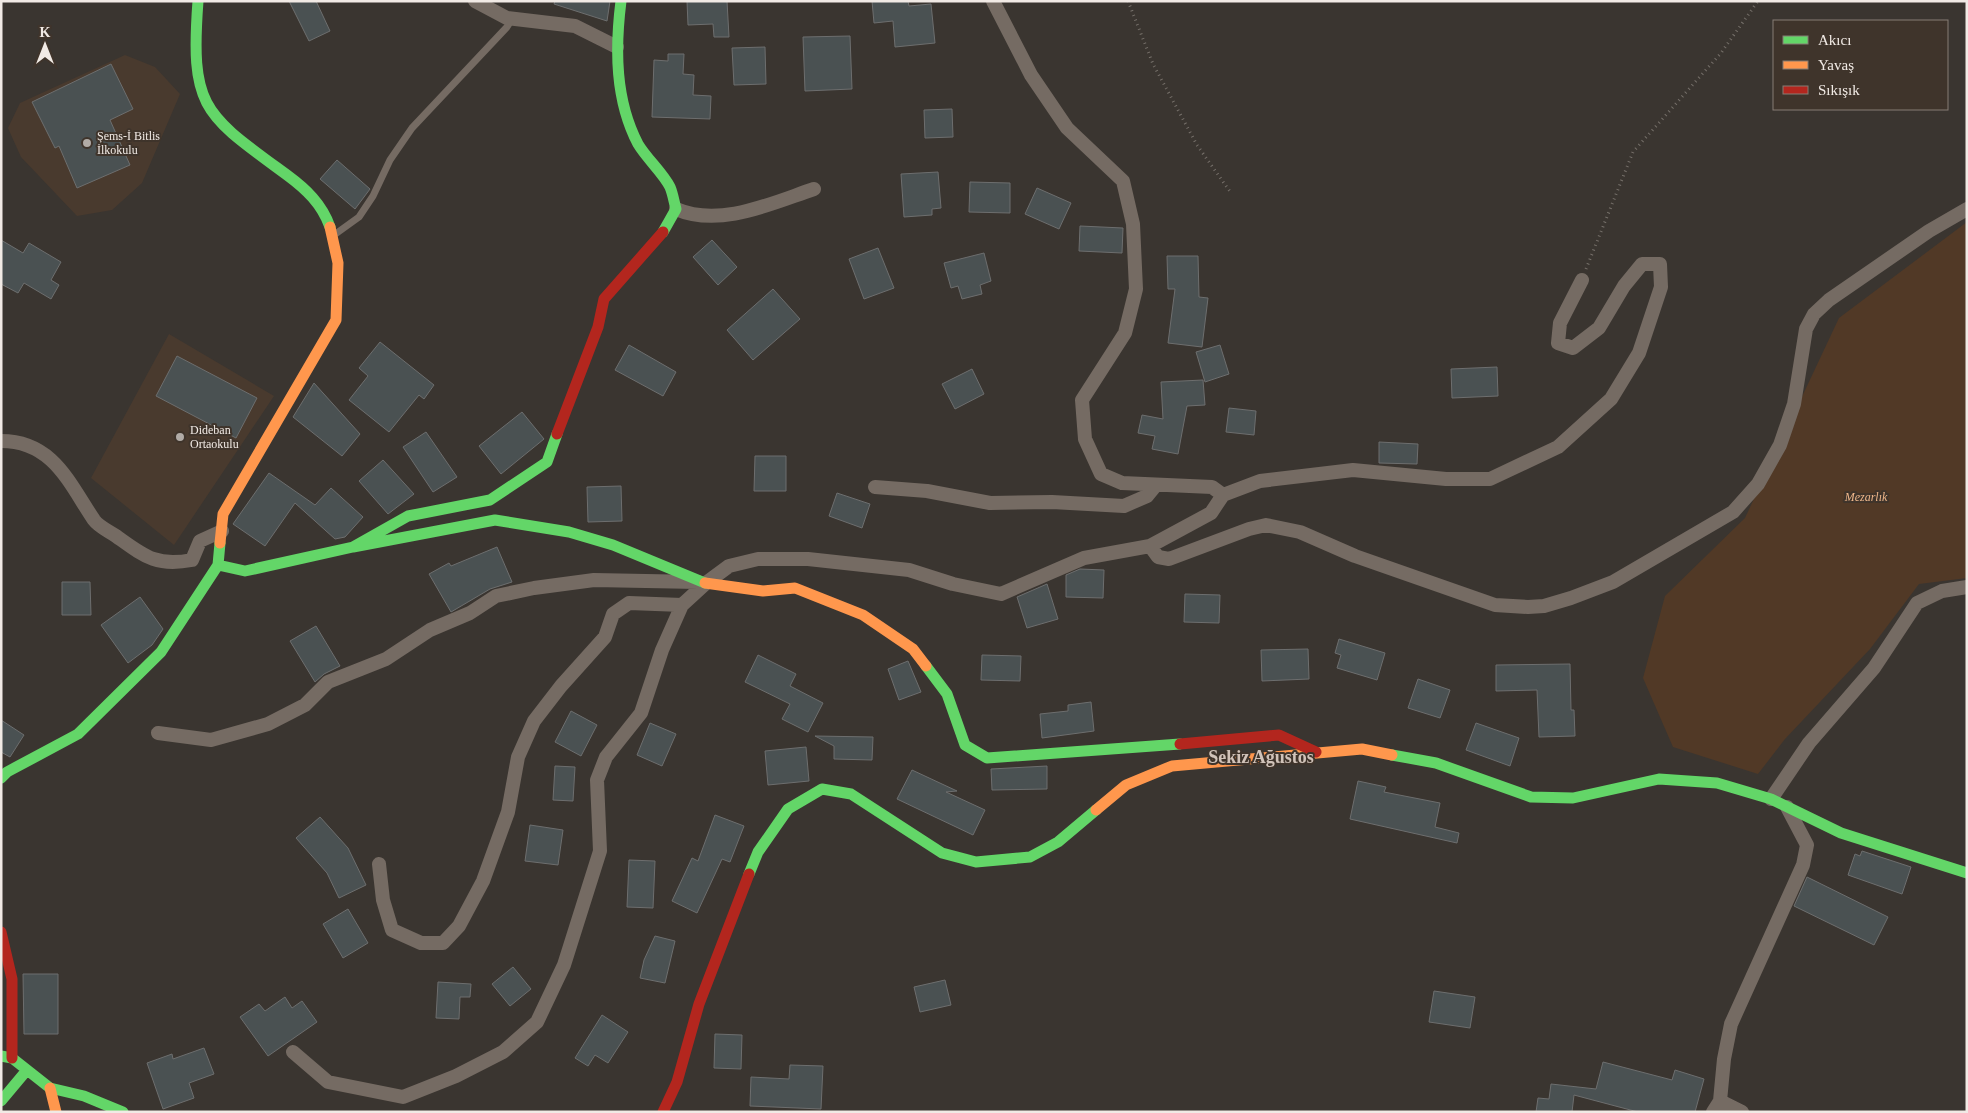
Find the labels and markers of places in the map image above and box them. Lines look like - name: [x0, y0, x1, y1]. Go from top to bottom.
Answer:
- place label: Şems-İ Bitlis İlkokulu: [97, 129, 160, 157]
- marker: Şems-İ Bitlis İlkokulu: [81, 137, 93, 149]
- place label: Dideban Ortaokulu: [190, 423, 239, 451]
- marker: Dideban Ortaokulu: [174, 431, 186, 443]

